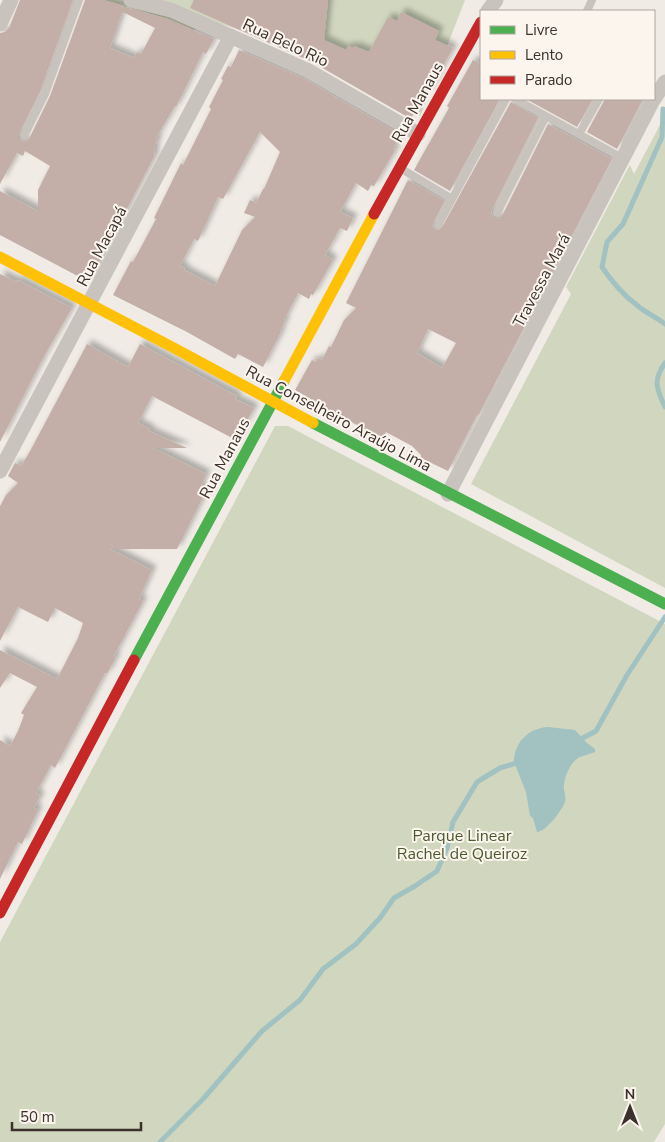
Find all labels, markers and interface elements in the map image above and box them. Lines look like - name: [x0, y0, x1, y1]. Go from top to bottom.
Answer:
- legend: [480, 10, 655, 100]
- street label: Rua Belo Rio: [239, 13, 332, 72]
- text: Livre: [525, 20, 558, 40]
- text: Lento: [525, 45, 563, 65]
- street label: Rua Manaus: [387, 58, 449, 147]
- text: Parado: [525, 70, 572, 90]
- street label: Rua Macapá: [71, 202, 132, 291]
- street label: Travessa Mará: [508, 230, 576, 331]
- street label: Rua Conselheiro Araújo Lima: [242, 360, 435, 477]
- street label: Rua Manaus: [194, 414, 255, 503]
- park label: Parque Linear Rachel de Queiroz: [397, 825, 527, 865]
- north arrow: [605, 1082, 655, 1132]
- text: N: [625, 1085, 635, 1104]
- scale bar: [12, 1100, 141, 1132]
- text: 50 m: [20, 1107, 55, 1127]

